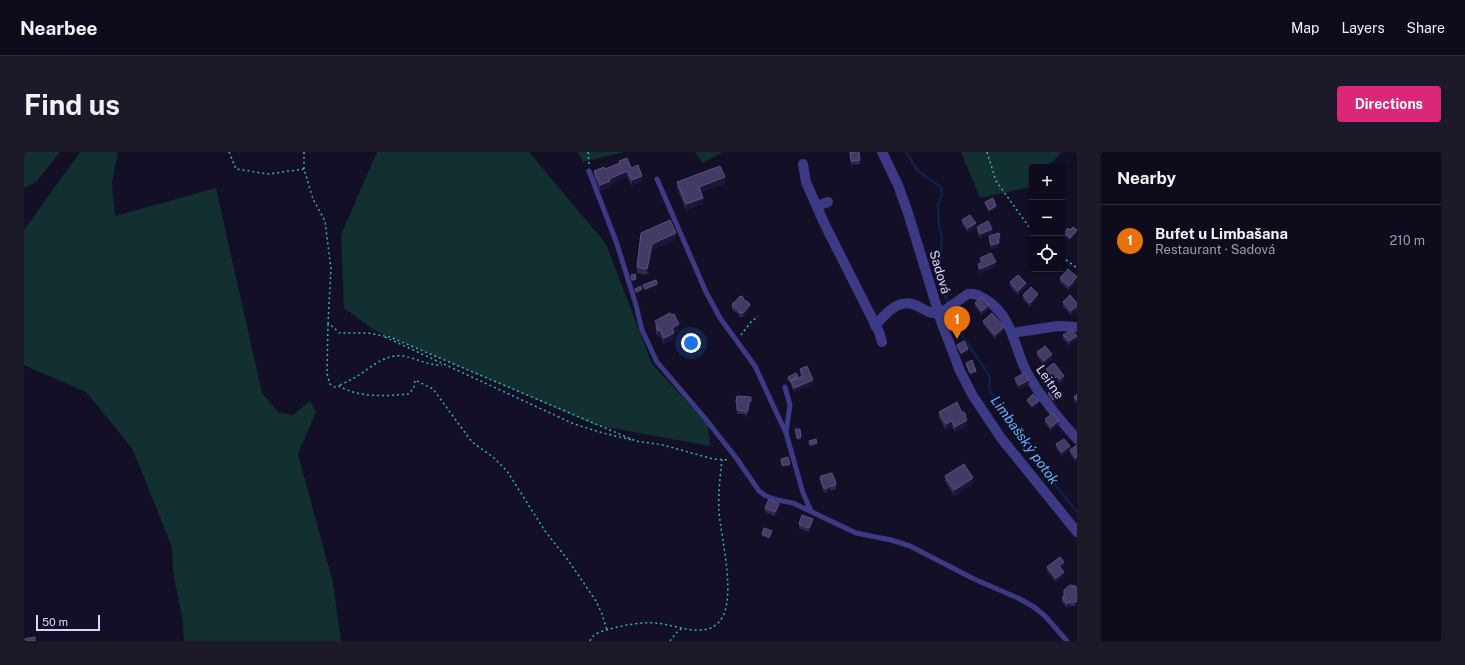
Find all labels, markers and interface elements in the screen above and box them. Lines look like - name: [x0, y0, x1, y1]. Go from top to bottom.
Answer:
- text: Nearbee: [20, 17, 98, 39]
- text: Map: [1291, 20, 1319, 36]
- text: Layers: [1341, 20, 1385, 36]
- text: Share: [1407, 20, 1445, 36]
- button: Directions: [1337, 86, 1441, 122]
- text: Find us: [24, 88, 120, 121]
- map controls: [1029, 164, 1065, 272]
- button: +: [1029, 164, 1065, 200]
- text: Nearby: [1117, 168, 1176, 188]
- button: −: [1029, 200, 1065, 236]
- text: Bufet u Limbašana: [1155, 225, 1288, 242]
- text: 1: [1127, 233, 1133, 248]
- text: 210 m: [1390, 233, 1425, 248]
- button: locate: [1029, 236, 1065, 272]
- text: Restaurant · Sadová: [1155, 242, 1275, 257]
- street label: Sadová: [926, 249, 954, 295]
- pin: 1: [944, 306, 970, 339]
- your location: [681, 333, 701, 353]
- street label: Leitne: [1033, 362, 1067, 402]
- water label: Limbašský potok: [987, 393, 1063, 488]
- scale bar: [36, 613, 100, 632]
- text: 50 m: [42, 616, 68, 628]

